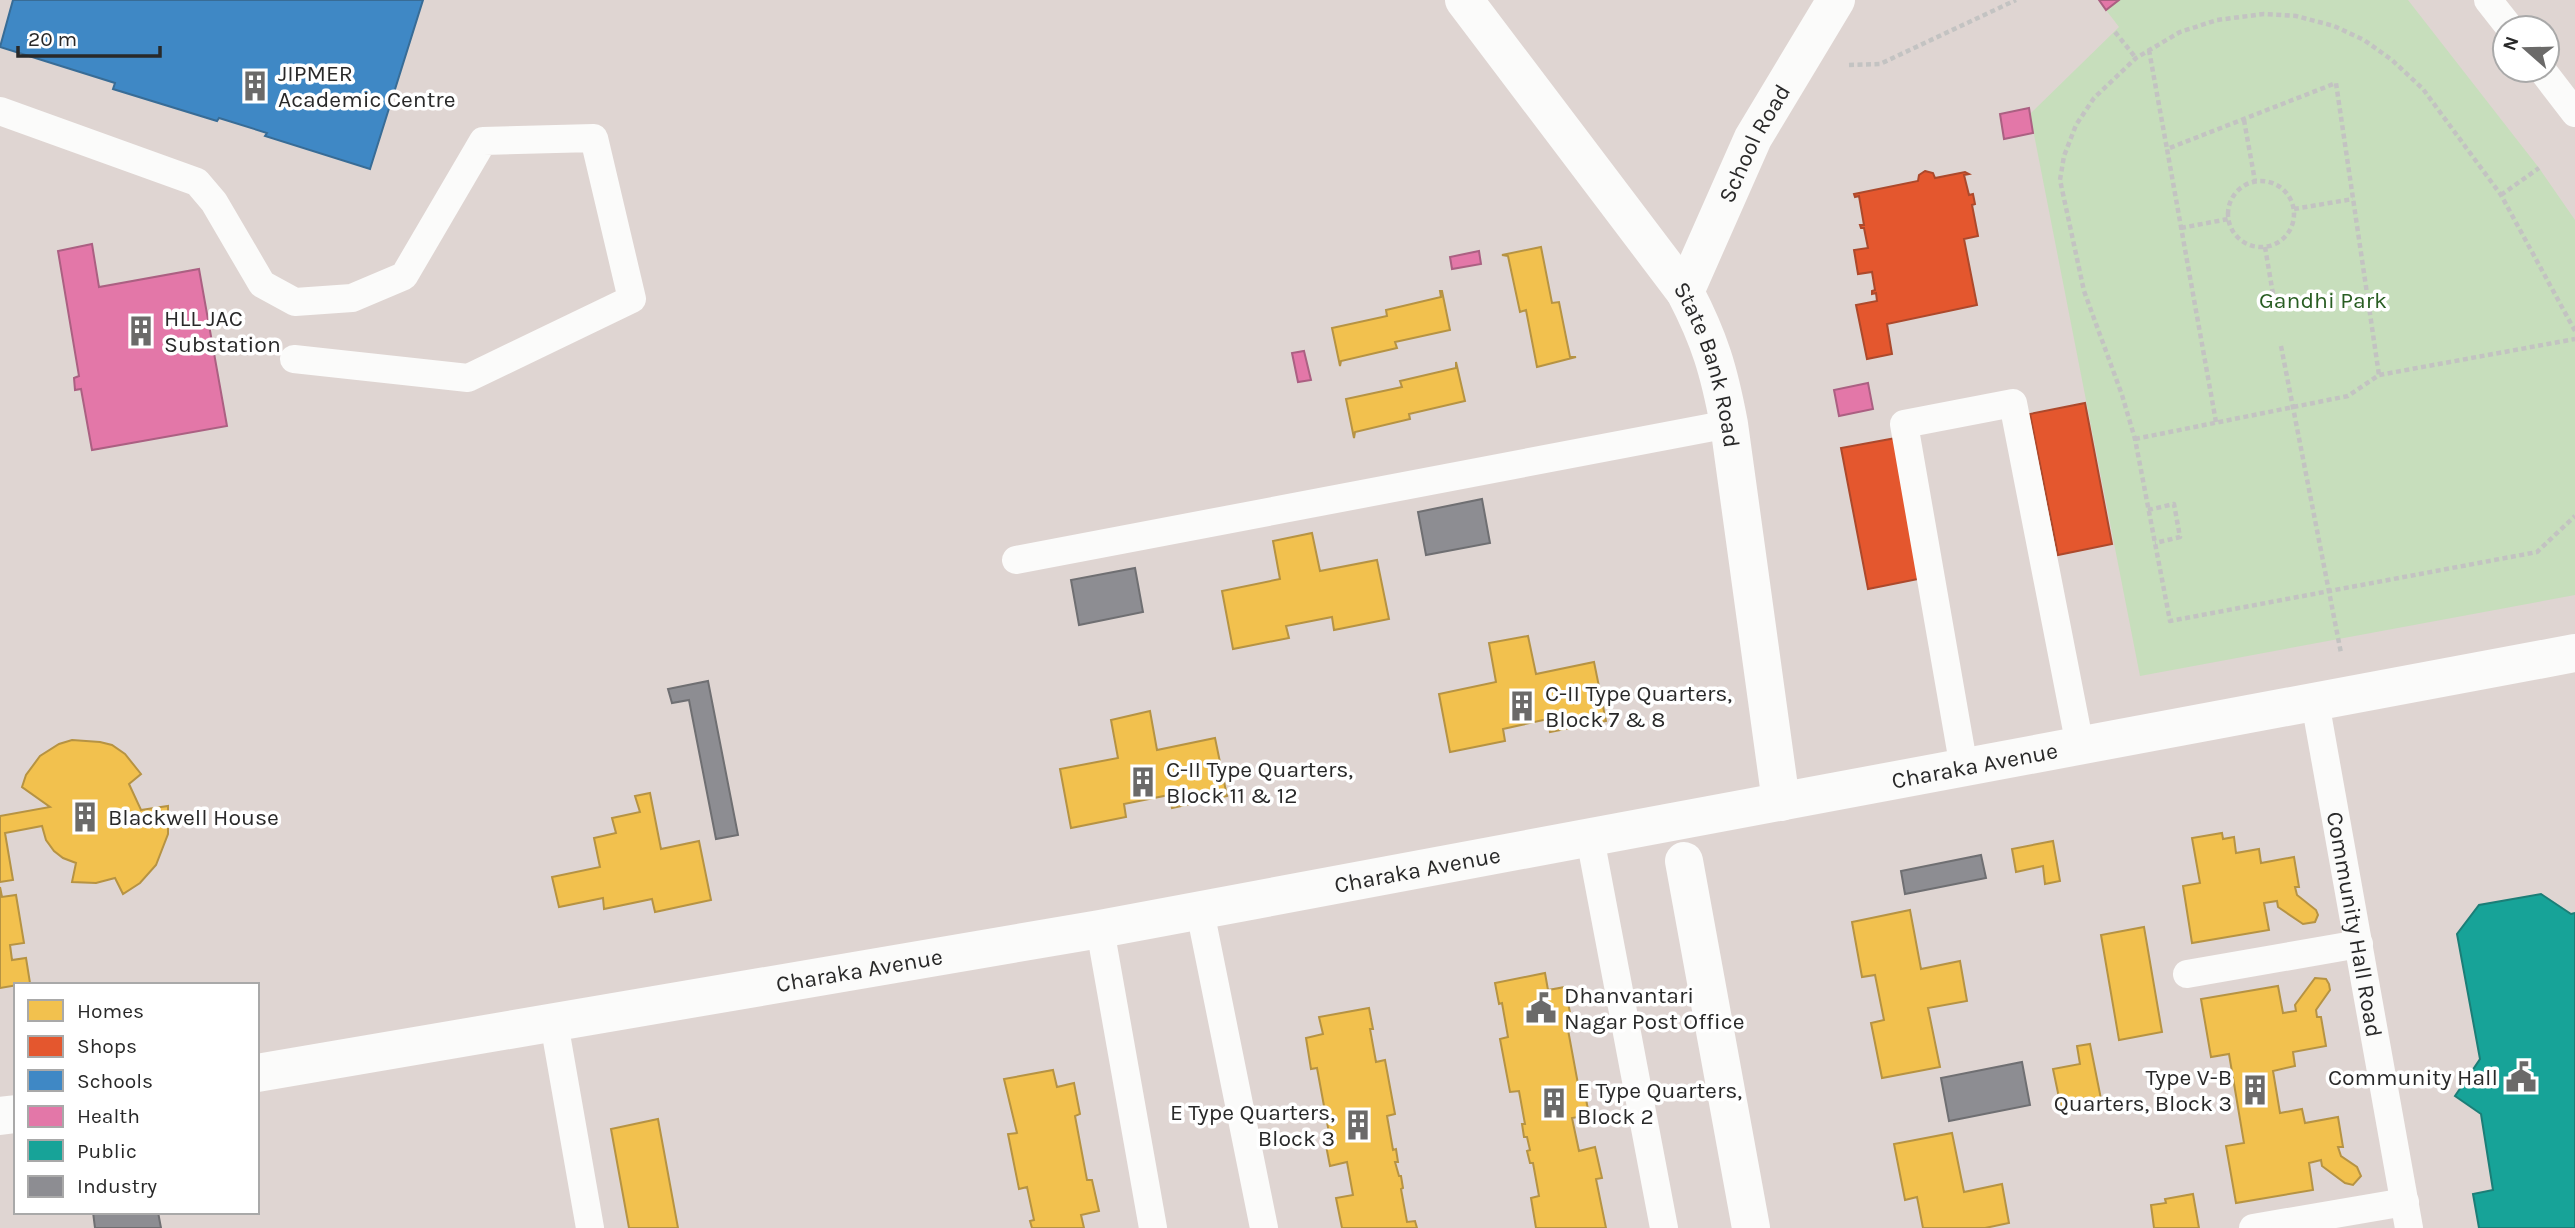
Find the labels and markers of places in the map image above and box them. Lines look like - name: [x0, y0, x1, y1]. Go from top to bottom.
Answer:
- place label: JIPMER Academic Centre: [278, 60, 455, 113]
- building icon: JIPMER Academic Centre: [238, 69, 272, 103]
- place label: HLL JAC Substation: [164, 305, 281, 358]
- building icon: HLL JAC Substation: [124, 314, 158, 348]
- place label: C-II Type Quarters, Block 7 & 8: [1545, 680, 1732, 733]
- building icon: C-II Type Quarters, Block 7 & 8: [1505, 689, 1539, 723]
- place label: C-II Type Quarters, Block 11 & 12: [1166, 756, 1353, 809]
- building icon: C-II Type Quarters, Block 11 & 12: [1126, 765, 1160, 799]
- building icon: Blackwell House: [68, 800, 102, 834]
- place label: Blackwell House: [108, 804, 279, 831]
- place label: Dhanvantari Nagar Post Office: [1564, 982, 1744, 1035]
- public building icon: Dhanvantari Nagar Post Office: [1524, 991, 1558, 1025]
- public building icon: Community Hall: [2504, 1060, 2538, 1094]
- place label: Type V-B Quarters, Block 3: [2054, 1064, 2232, 1117]
- place label: Community Hall: [2328, 1064, 2498, 1091]
- building icon: Type V-B Quarters, Block 3: [2238, 1073, 2272, 1107]
- place label: E Type Quarters, Block 2: [1577, 1077, 1742, 1130]
- building icon: E Type Quarters, Block 2: [1537, 1086, 1571, 1120]
- place label: E Type Quarters, Block 3: [1170, 1099, 1335, 1152]
- building icon: E Type Quarters, Block 3: [1341, 1108, 1375, 1142]

